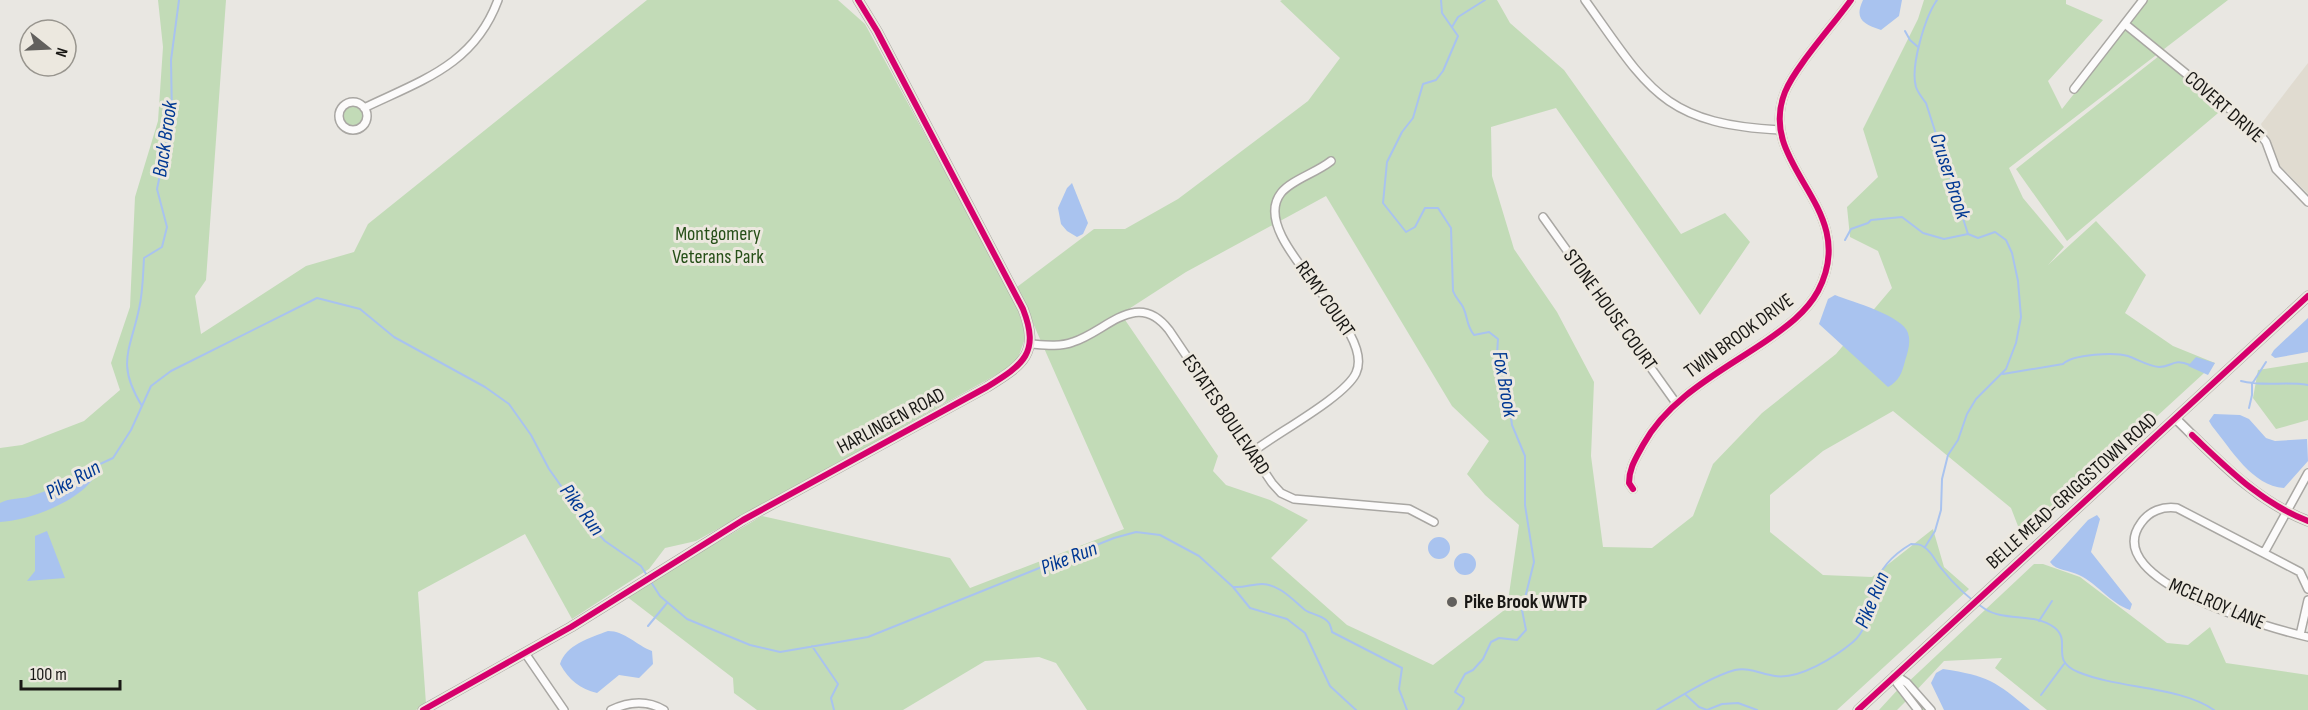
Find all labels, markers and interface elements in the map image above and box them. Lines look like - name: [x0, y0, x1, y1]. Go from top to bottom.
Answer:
- north arrow: [18, 18, 78, 78]
- text: N: [50, 45, 71, 59]
- street label: COVERT DRIVE: [2179, 66, 2269, 148]
- water label: Back Brook: [147, 98, 183, 179]
- water label: Cruser Brook: [1924, 130, 1976, 223]
- park label: Montgomery Veterans Park: [672, 222, 764, 269]
- street label: STONE HOUSE COURT: [1558, 245, 1662, 375]
- street label: REMY COURT: [1290, 256, 1360, 342]
- street label: TWIN BROOK DRIVE: [1680, 288, 1798, 384]
- water label: Fox Brook: [1487, 349, 1523, 420]
- street label: ESTATES BOULEVARD: [1177, 350, 1275, 480]
- street label: HARLINGEN ROAD: [833, 383, 949, 459]
- street label: BELLE MEAD-GRIGGSTOWN ROAD: [1981, 408, 2163, 574]
- water label: Pike Run: [41, 455, 105, 505]
- water label: Pike Run: [554, 479, 610, 541]
- water label: Pike Run: [1037, 536, 1101, 580]
- water label: Pike Run: [1849, 568, 1895, 632]
- street label: MCELROY LANE: [2165, 573, 2269, 635]
- place label: Pike Brook WWTP: [1464, 590, 1587, 614]
- marker: Pike Brook WWTP: [1445, 595, 1459, 609]
- scale bar: [21, 653, 120, 691]
- text: 100 m: [30, 664, 67, 685]

